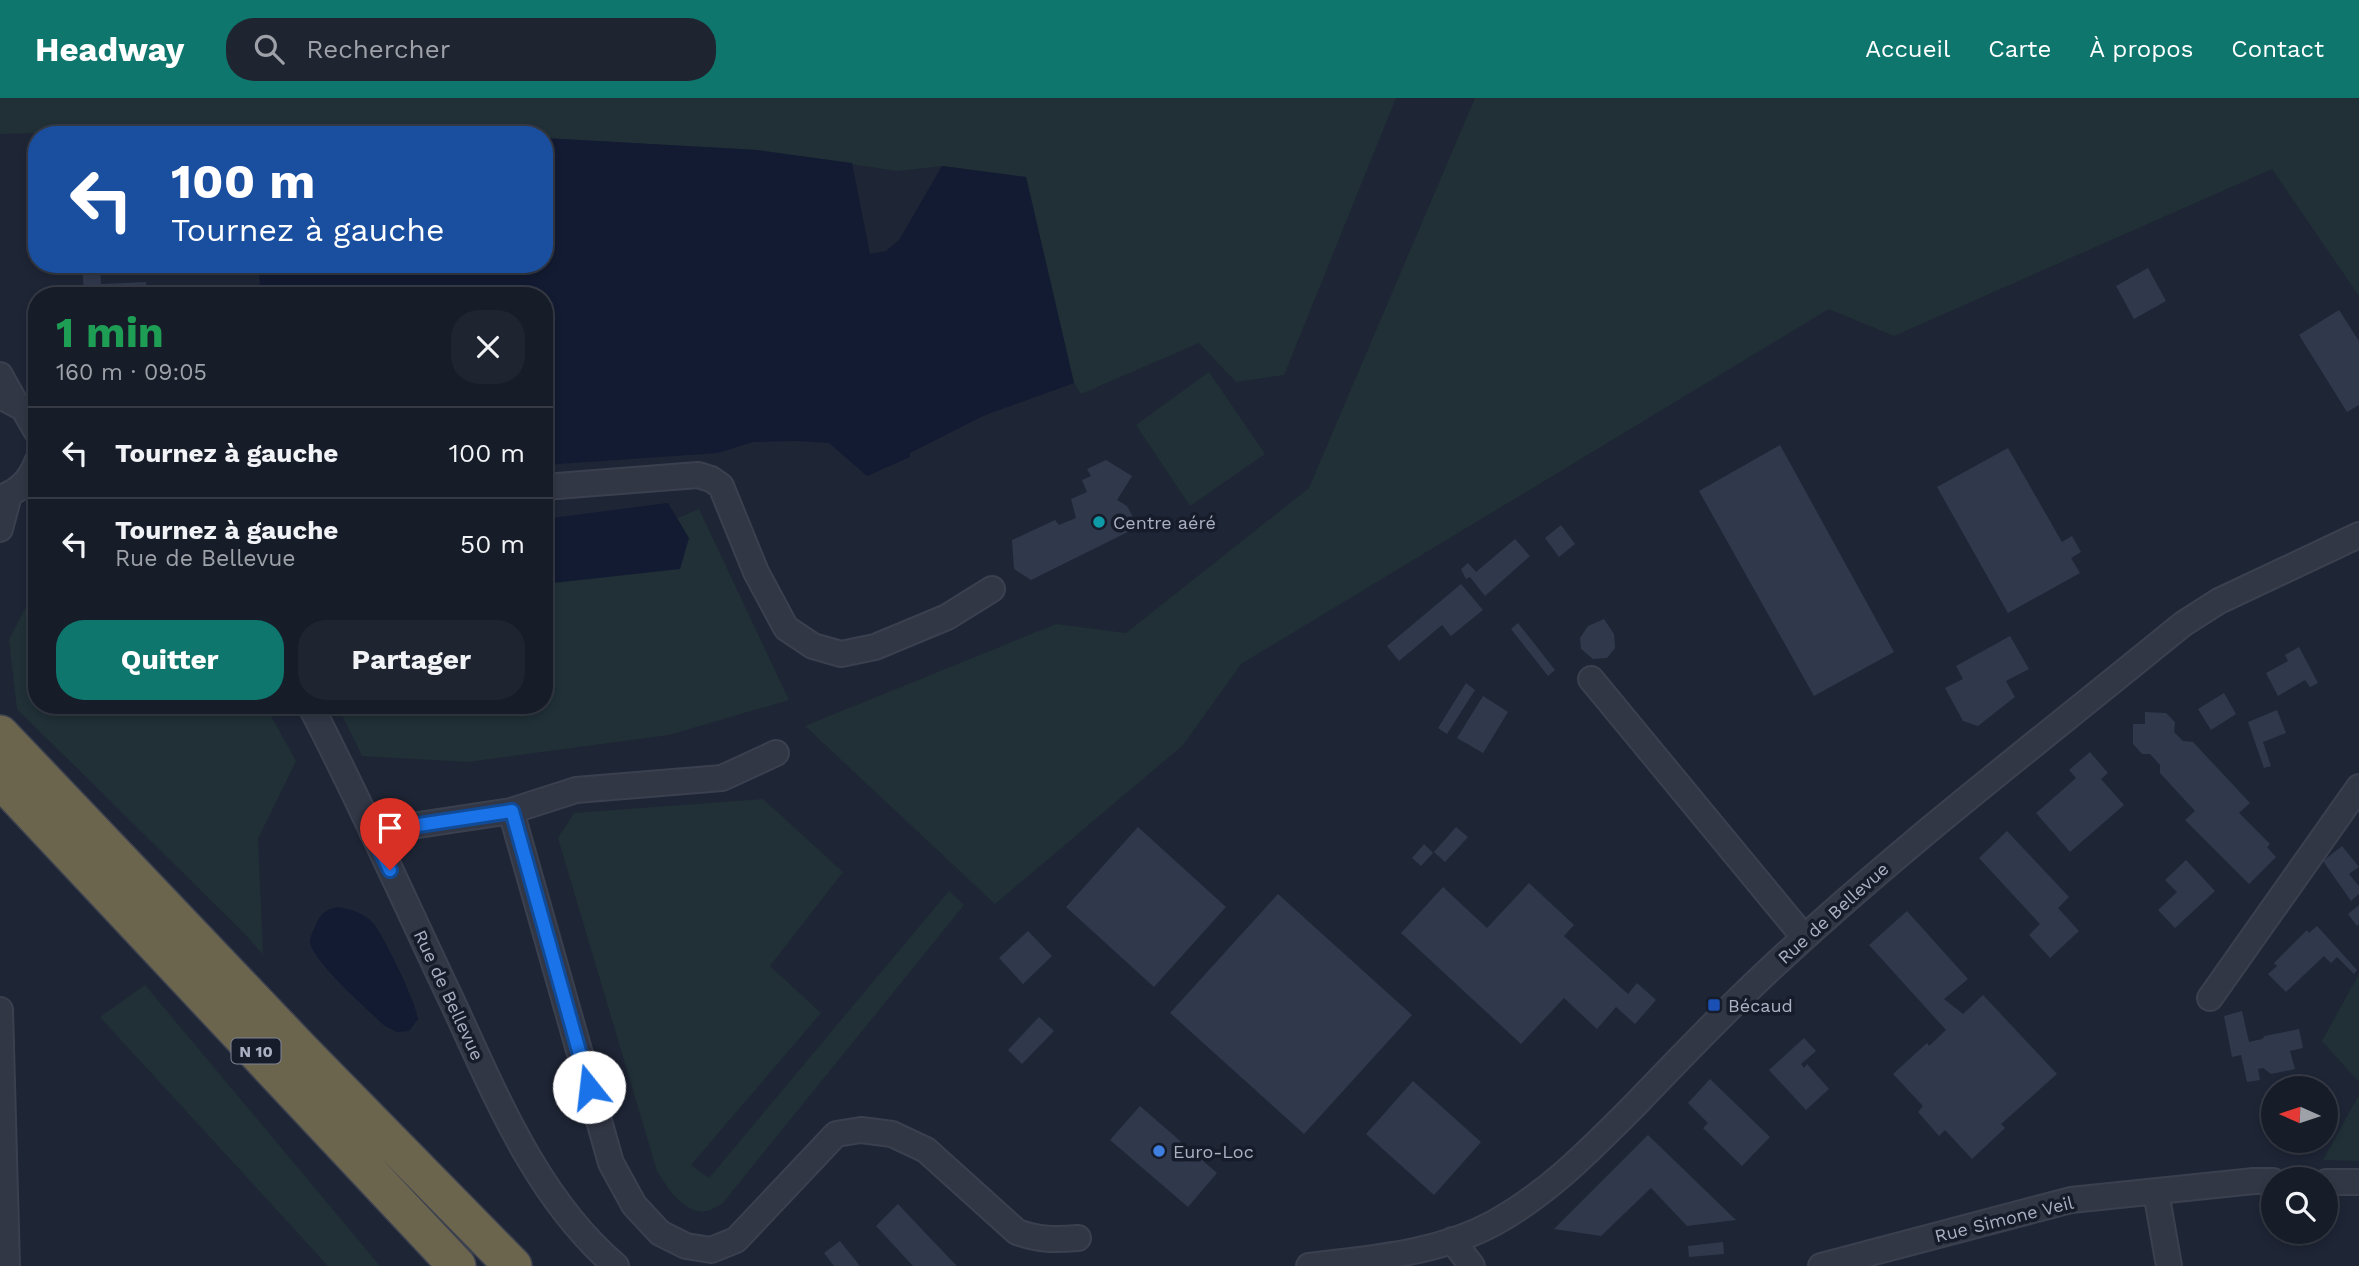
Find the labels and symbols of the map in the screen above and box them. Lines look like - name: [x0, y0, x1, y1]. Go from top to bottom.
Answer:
- place label: Centre aéré: [1113, 512, 1216, 533]
- marker: Centre aéré: [1091, 514, 1107, 530]
- pin: [360, 798, 420, 870]
- street label: Rue de Bellevue: [1773, 858, 1893, 968]
- street label: Rue de Bellevue: [410, 927, 488, 1063]
- place label: Bécaud: [1728, 995, 1793, 1016]
- marker: Bécaud: [1706, 997, 1722, 1013]
- road number: N 10: [232, 1038, 280, 1063]
- position arrow: [552, 1050, 626, 1124]
- north arrow: [2261, 1076, 2338, 1153]
- place label: Euro-Loc: [1173, 1141, 1254, 1162]
- marker: Euro-Loc: [1151, 1143, 1167, 1159]
- street label: Rue Simone Veil: [1932, 1191, 2076, 1246]

